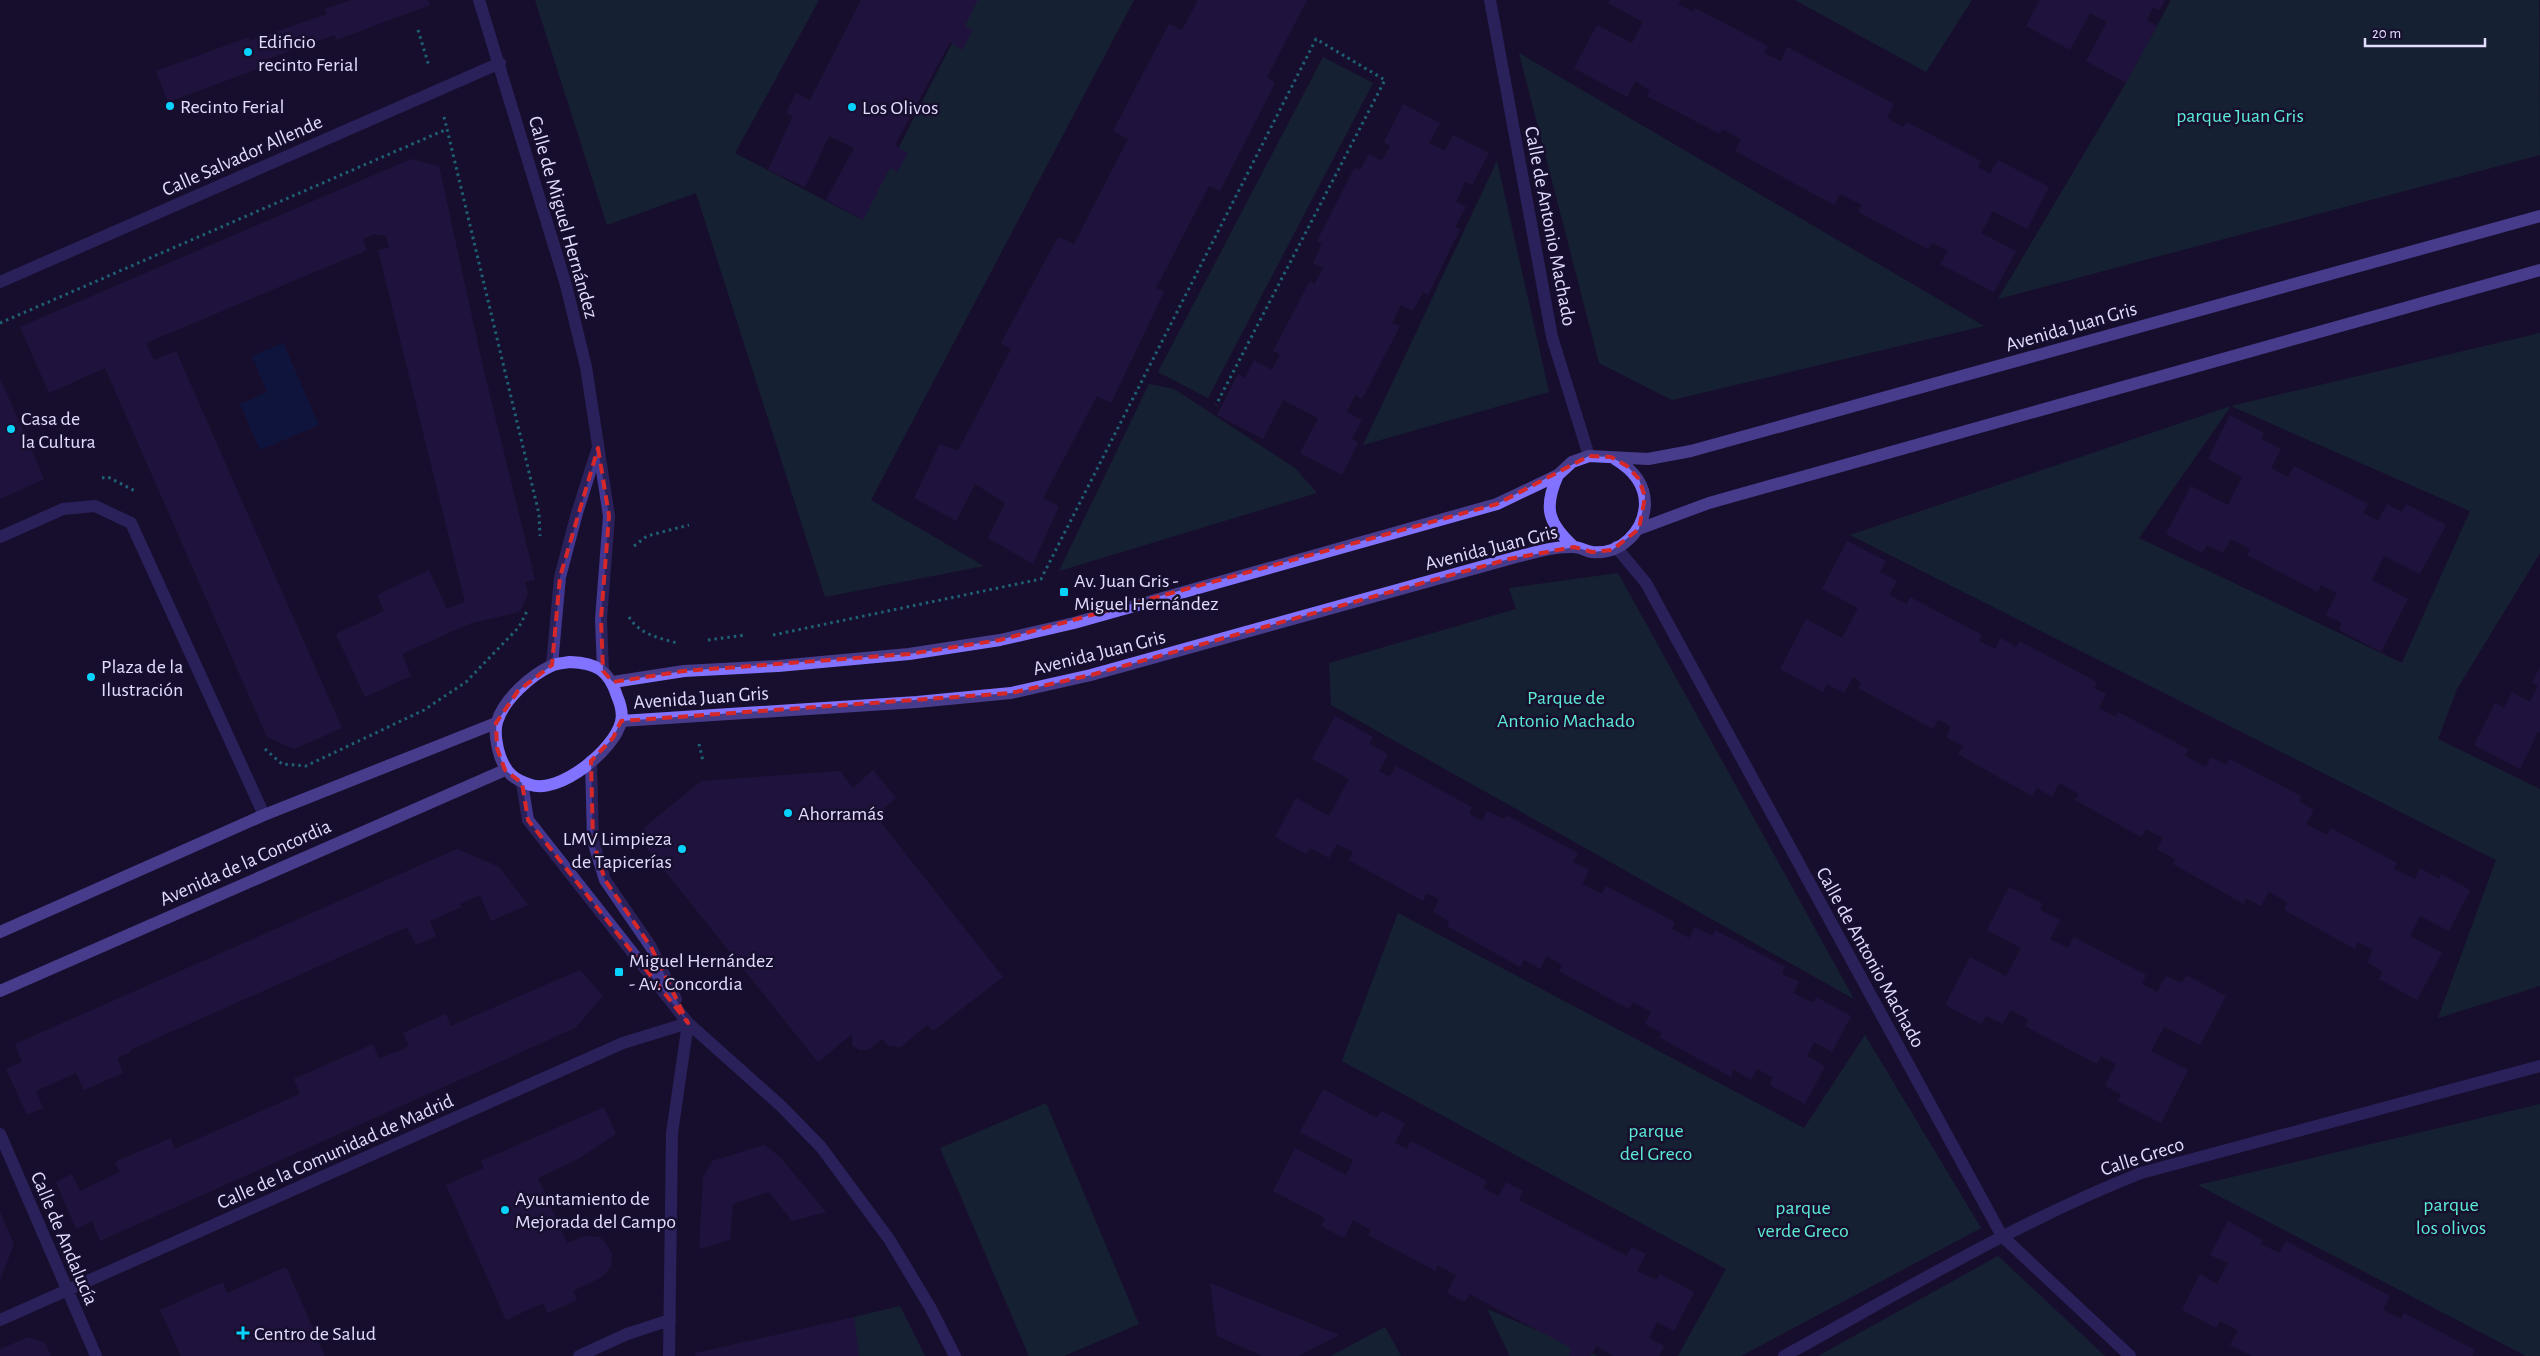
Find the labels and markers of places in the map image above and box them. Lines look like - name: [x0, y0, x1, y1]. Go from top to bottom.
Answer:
- place label: Edificio recinto Ferial: [258, 32, 358, 75]
- marker: Edificio recinto Ferial: [242, 46, 254, 58]
- place label: Recinto Ferial: [180, 97, 284, 117]
- place label: Los Olivos: [862, 98, 938, 118]
- marker: Recinto Ferial: [164, 100, 176, 112]
- marker: Los Olivos: [846, 101, 858, 113]
- place label: Casa de la Cultura: [21, 409, 96, 452]
- marker: Casa de la Cultura: [5, 423, 17, 435]
- place label: Av. Juan Gris - Miguel Hernández: [1074, 571, 1218, 614]
- marker: Av. Juan Gris - Miguel Hernández: [1058, 586, 1070, 598]
- place label: Plaza de la Ilustración: [101, 657, 183, 700]
- marker: Plaza de la Ilustración: [85, 671, 97, 683]
- place label: Ahorramás: [798, 804, 884, 824]
- marker: Ahorramás: [782, 807, 794, 819]
- place label: LMV Limpieza de Tapicerías: [563, 829, 672, 872]
- marker: LMV Limpieza de Tapicerías: [676, 843, 688, 855]
- place label: Miguel Hernández - Av. Concordia: [629, 951, 773, 994]
- marker: Miguel Hernández - Av. Concordia: [613, 966, 625, 978]
- place label: Ayuntamiento de Mejorada del Campo: [515, 1189, 676, 1232]
- marker: Ayuntamiento de Mejorada del Campo: [499, 1204, 511, 1216]
- place label: Centro de Salud: [254, 1324, 376, 1344]
- marker: Centro de Salud: [236, 1326, 250, 1340]

